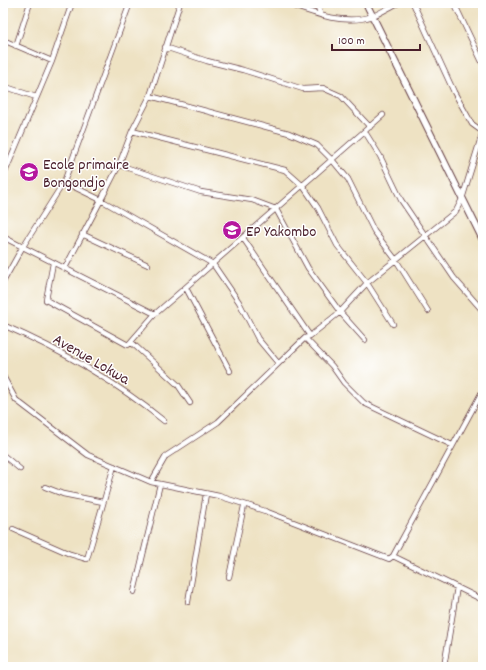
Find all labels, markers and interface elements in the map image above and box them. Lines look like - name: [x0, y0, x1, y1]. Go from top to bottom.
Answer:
- scale bar: [332, 26, 420, 52]
- text: 100 m: [338, 33, 365, 50]
- place label: Ecole primaire Bongondjo: [43, 154, 129, 195]
- school or university icon: Ecole primaire Bongondjo: [18, 161, 40, 183]
- school or university icon: EP Yakombo: [221, 219, 243, 241]
- place label: EP Yakombo: [246, 221, 316, 244]
- street label: Avenue Lokwa: [48, 329, 134, 392]

